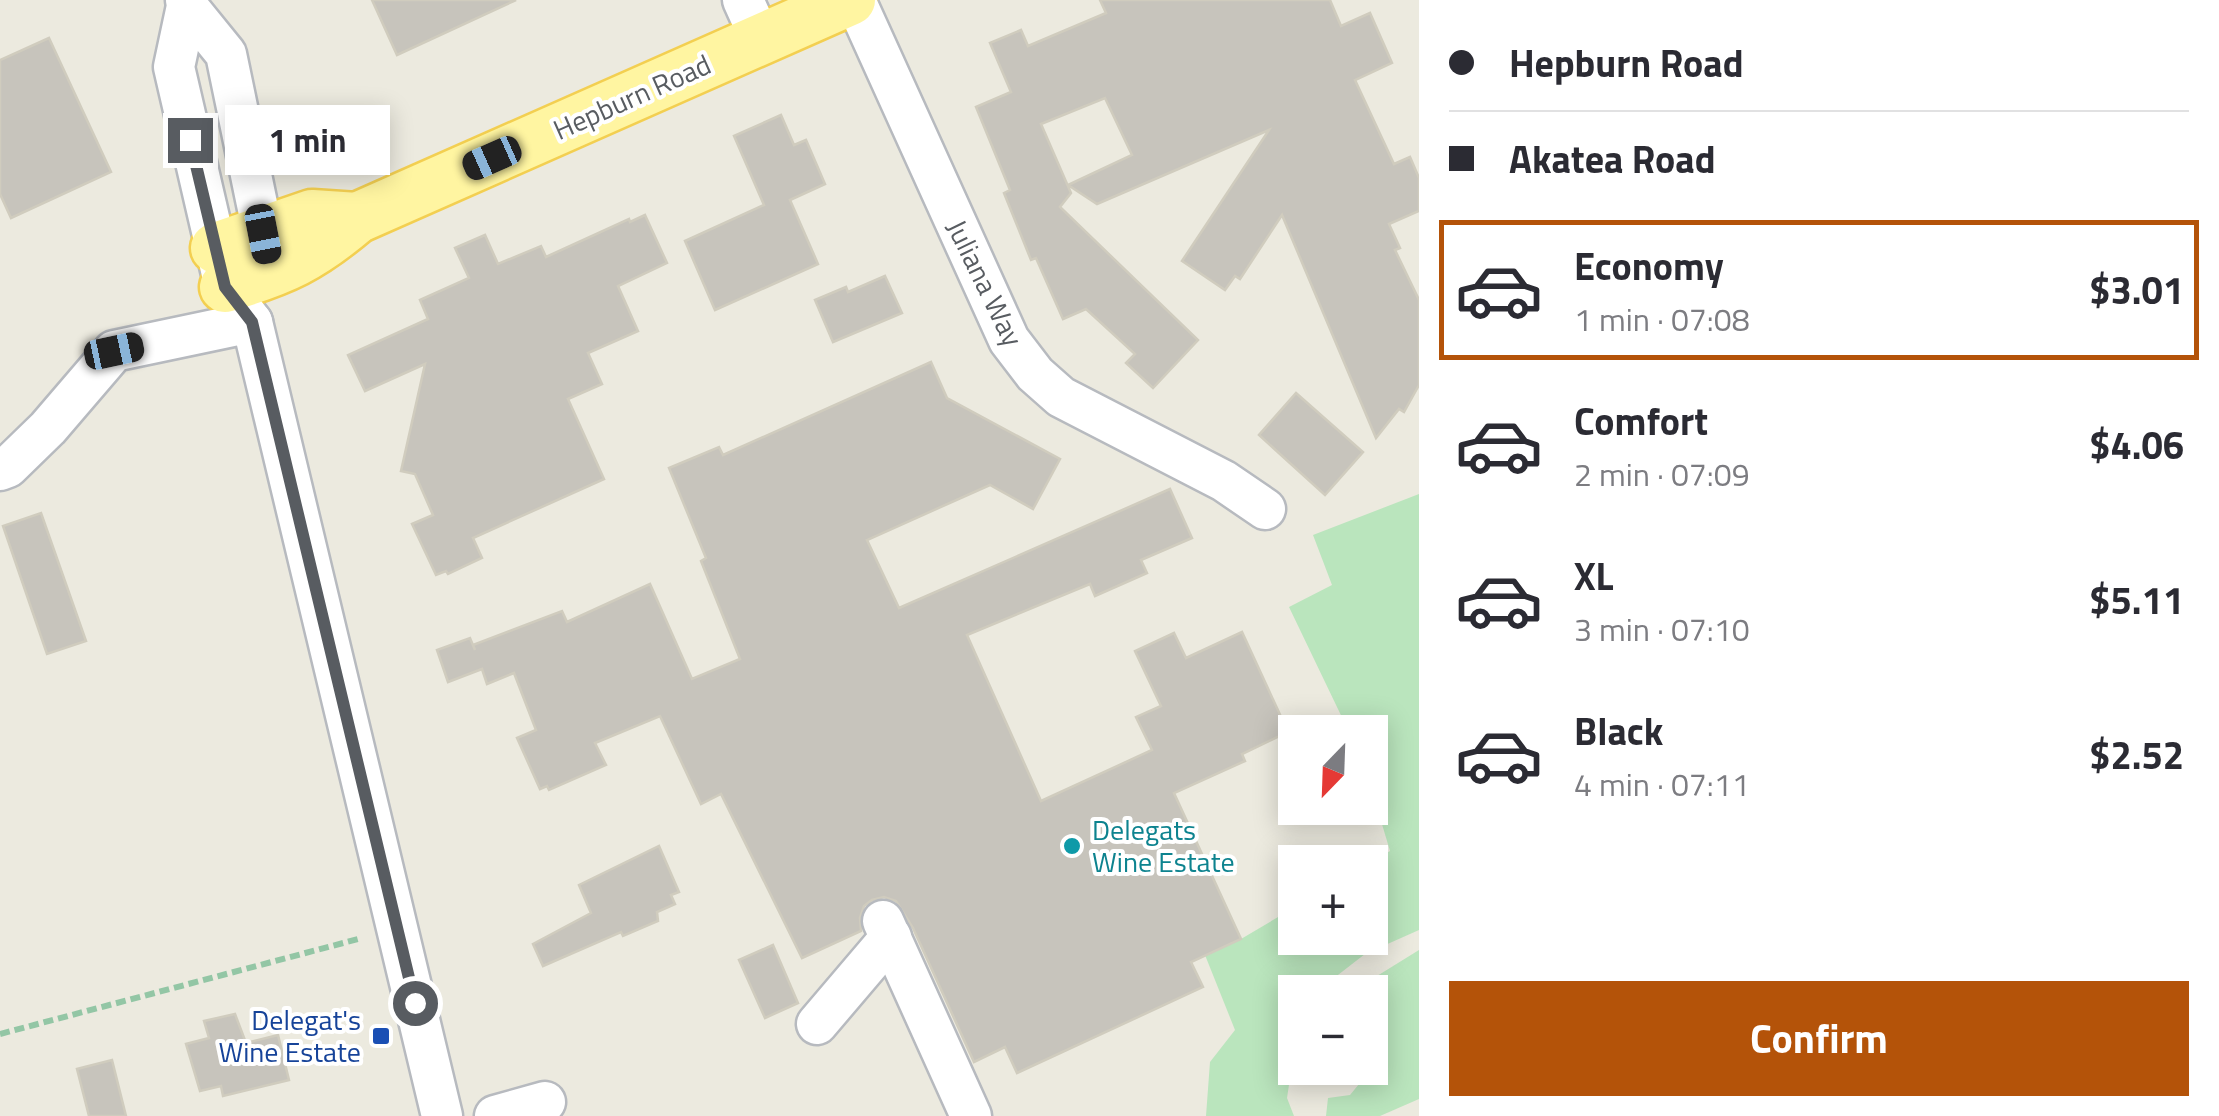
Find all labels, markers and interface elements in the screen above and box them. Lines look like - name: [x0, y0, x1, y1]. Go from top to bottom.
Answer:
- text: Hepburn Road: [1509, 34, 1744, 92]
- street label: Hepburn Road: [546, 43, 718, 151]
- callout: 1 min: [225, 105, 390, 175]
- text: 1 min: [269, 116, 346, 164]
- route end: [168, 118, 213, 163]
- text: Akatea Road: [1509, 130, 1716, 188]
- car: [458, 132, 526, 184]
- car: [243, 202, 283, 266]
- street label: Juliana Way: [936, 212, 1035, 354]
- text: Economy: [1574, 237, 1724, 295]
- icon: car: [1454, 245, 1544, 335]
- text: $3.01: [2089, 261, 2184, 319]
- text: 1 min · 07:08: [1574, 295, 1750, 343]
- car: [82, 330, 146, 372]
- text: Comfort: [1574, 392, 1708, 450]
- icon: car: [1454, 400, 1544, 490]
- text: $4.06: [2089, 416, 2184, 474]
- text: 2 min · 07:09: [1574, 450, 1750, 498]
- text: XL: [1574, 547, 1614, 605]
- icon: car: [1454, 555, 1544, 645]
- text: $5.11: [2089, 571, 2184, 629]
- text: 3 min · 07:10: [1574, 605, 1750, 653]
- text: Black: [1574, 702, 1663, 760]
- icon: car: [1454, 710, 1544, 800]
- north arrow: [1278, 715, 1388, 825]
- map controls: [1278, 715, 1388, 1085]
- text: $2.52: [2089, 726, 2184, 784]
- text: 4 min · 07:11: [1574, 760, 1750, 808]
- place label: Delegats Wine Estate: [1092, 808, 1235, 883]
- marker: Delegats Wine Estate: [1061, 835, 1083, 857]
- button: +: [1278, 845, 1388, 955]
- button: −: [1278, 975, 1388, 1085]
- route start: [393, 981, 438, 1026]
- button: Confirm: [1449, 981, 2189, 1096]
- place label: Delegat's Wine Estate: [218, 998, 361, 1073]
- marker: Delegat's Wine Estate: [370, 1025, 392, 1047]

